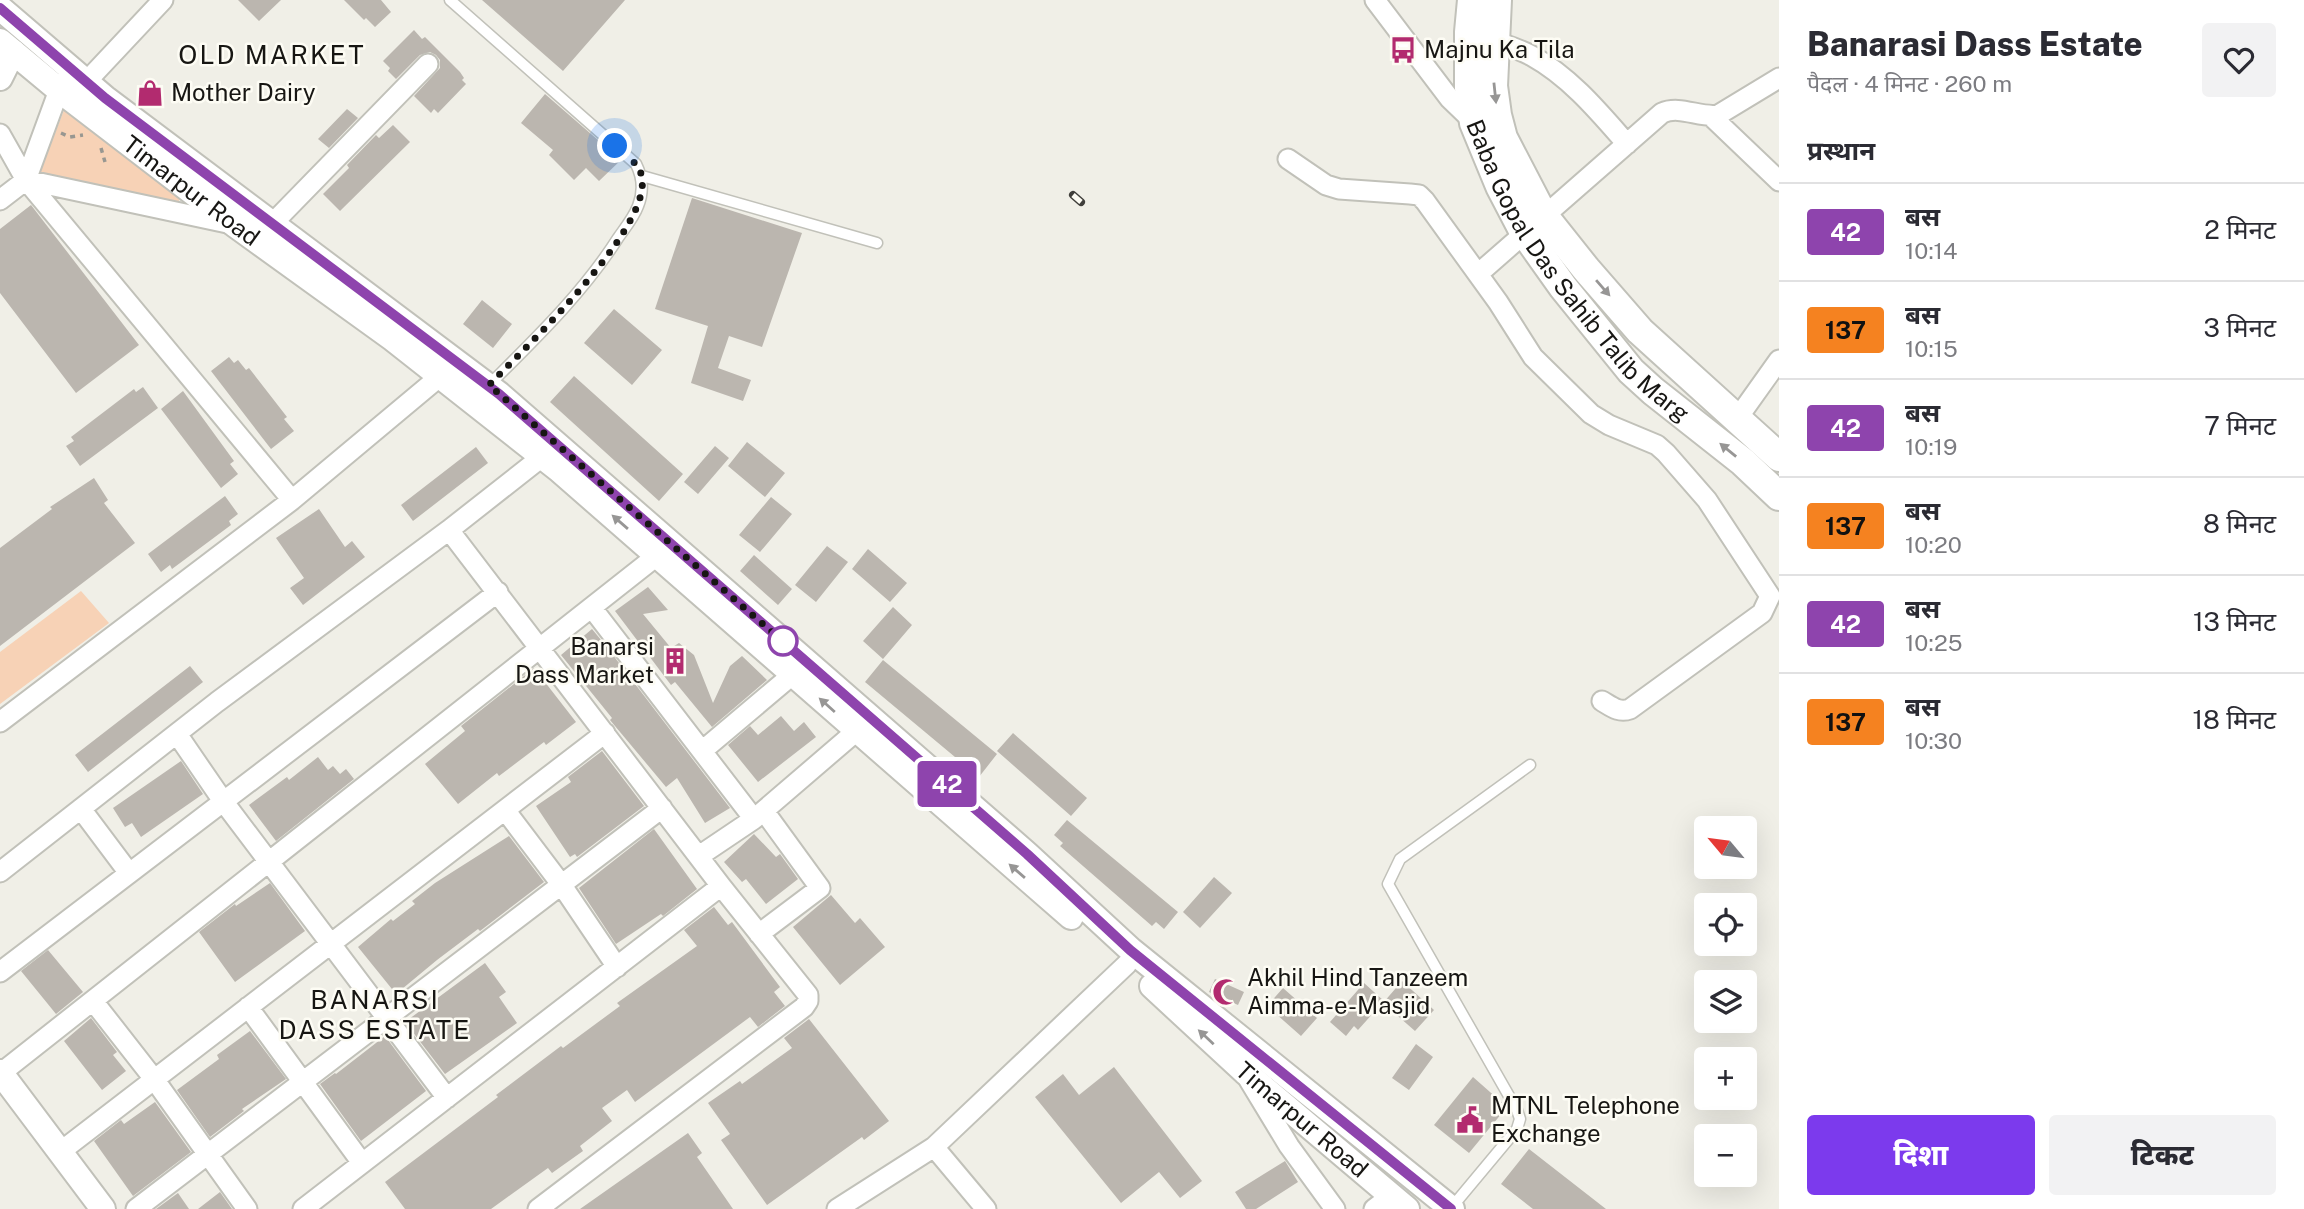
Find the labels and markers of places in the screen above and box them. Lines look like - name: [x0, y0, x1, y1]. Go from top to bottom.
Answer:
- bus stop icon: Majnu Ka Tila: [1388, 35, 1418, 65]
- place label: Majnu Ka Tila: [1424, 35, 1575, 63]
- shop icon: Mother Dairy: [135, 78, 165, 108]
- place label: Mother Dairy: [171, 78, 316, 106]
- unlabelled marker: [768, 626, 798, 656]
- place label: Banarsi Dass Market: [515, 632, 654, 688]
- building icon: Banarsi Dass Market: [660, 646, 690, 676]
- place label: Akhil Hind Tanzeem Aimma-e-Masjid: [1247, 963, 1468, 1019]
- mosque icon: Akhil Hind Tanzeem Aimma-e-Masjid: [1211, 977, 1241, 1007]
- place label: MTNL Telephone Exchange: [1491, 1091, 1680, 1147]
- public building icon: MTNL Telephone Exchange: [1455, 1105, 1485, 1135]

